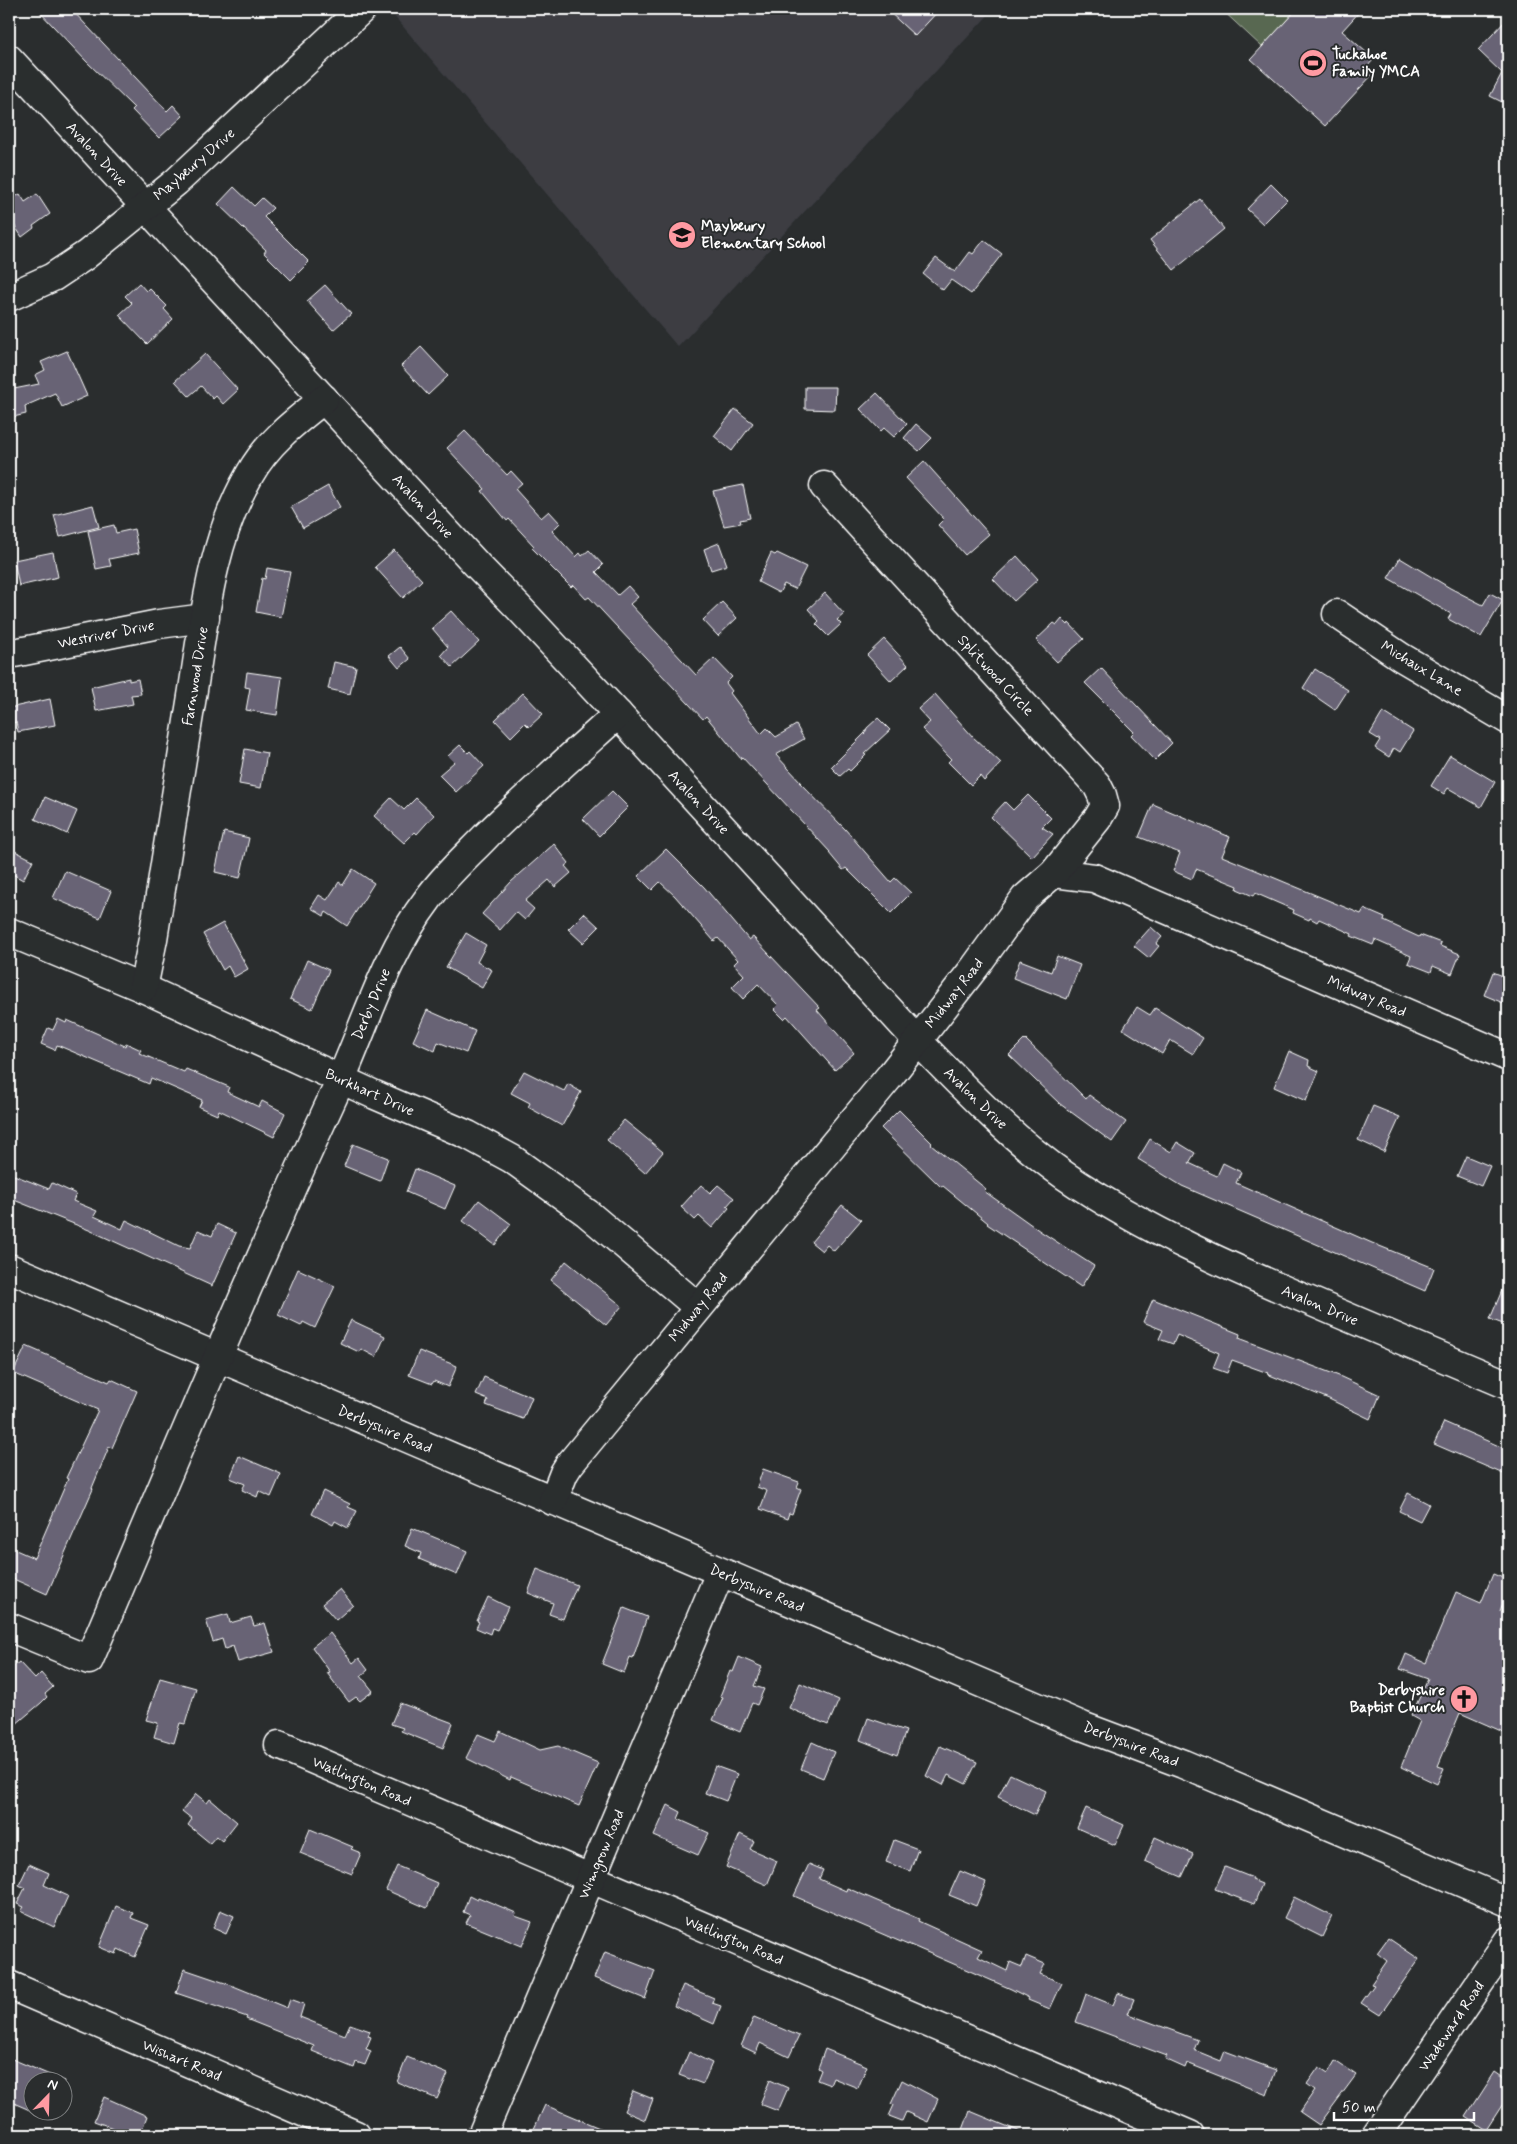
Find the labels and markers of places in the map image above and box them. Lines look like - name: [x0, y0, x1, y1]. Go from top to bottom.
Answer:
- place label: Tuckahoe Family YMCA: [1332, 45, 1420, 82]
- sports icon: Tuckahoe Family YMCA: [1298, 48, 1328, 78]
- place label: Maybeury Elementary School: [701, 217, 826, 254]
- school or university icon: Maybeury Elementary School: [667, 220, 697, 250]
- place label: Derbyshire Baptist Church: [1350, 1681, 1445, 1718]
- church icon: Derbyshire Baptist Church: [1449, 1684, 1479, 1714]

